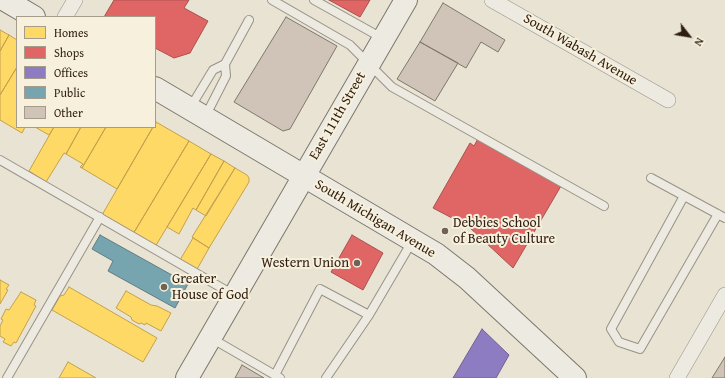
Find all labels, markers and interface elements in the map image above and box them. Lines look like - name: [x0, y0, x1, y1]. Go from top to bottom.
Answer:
- street label: South Wabash Avenue: [520, 11, 640, 89]
- legend: [16, 16, 156, 128]
- north arrow: [669, 16, 709, 56]
- text: Homes: [54, 24, 88, 41]
- text: N: [691, 35, 708, 49]
- text: Shops: [54, 44, 84, 61]
- text: Offices: [54, 64, 88, 81]
- street label: East 111th Street: [306, 69, 370, 163]
- text: Public: [54, 84, 85, 101]
- text: Other: [54, 104, 83, 121]
- street label: South Michigan Avenue: [311, 176, 439, 262]
- place label: Debbies School of Beauty Culture: [453, 215, 555, 248]
- marker: Debbies School of Beauty Culture: [440, 226, 450, 236]
- place label: Western Union: [261, 255, 349, 271]
- marker: Western Union: [352, 258, 362, 268]
- place label: Greater House of God: [172, 271, 249, 304]
- marker: Greater House of God: [159, 282, 169, 292]

